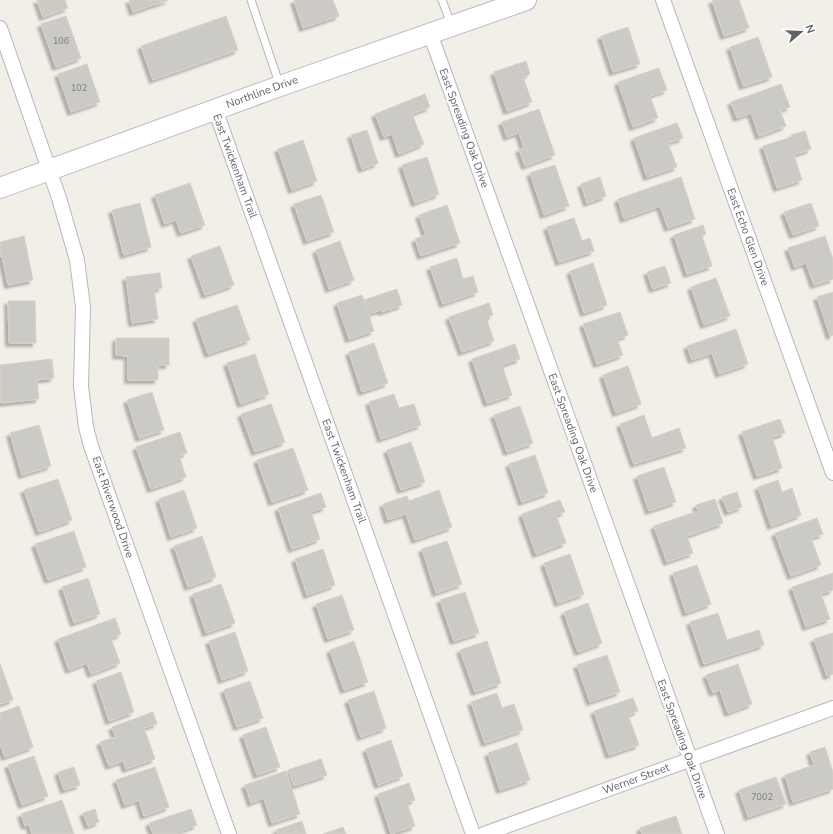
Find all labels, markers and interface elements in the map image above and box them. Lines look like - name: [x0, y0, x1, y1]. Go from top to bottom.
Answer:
- north arrow: [781, 12, 821, 52]
- text: N: [802, 23, 818, 35]
- house number: 106: [53, 35, 69, 47]
- street label: East Spreading Oak Drive: [435, 66, 493, 190]
- street label: Northline Drive: [224, 72, 300, 112]
- house number: 102: [71, 82, 87, 94]
- street label: East Twickenham Trail: [209, 112, 261, 221]
- street label: East Echo Glen Drive: [723, 186, 773, 288]
- street label: East Spreading Oak Drive: [544, 371, 602, 495]
- street label: East Twickenham Trail: [318, 417, 370, 526]
- street label: East Riverwood Drive: [89, 454, 137, 560]
- street label: East Spreading Oak Drive: [653, 677, 711, 801]
- street label: Werner Street: [600, 760, 672, 798]
- house number: 7002: [751, 791, 773, 803]

